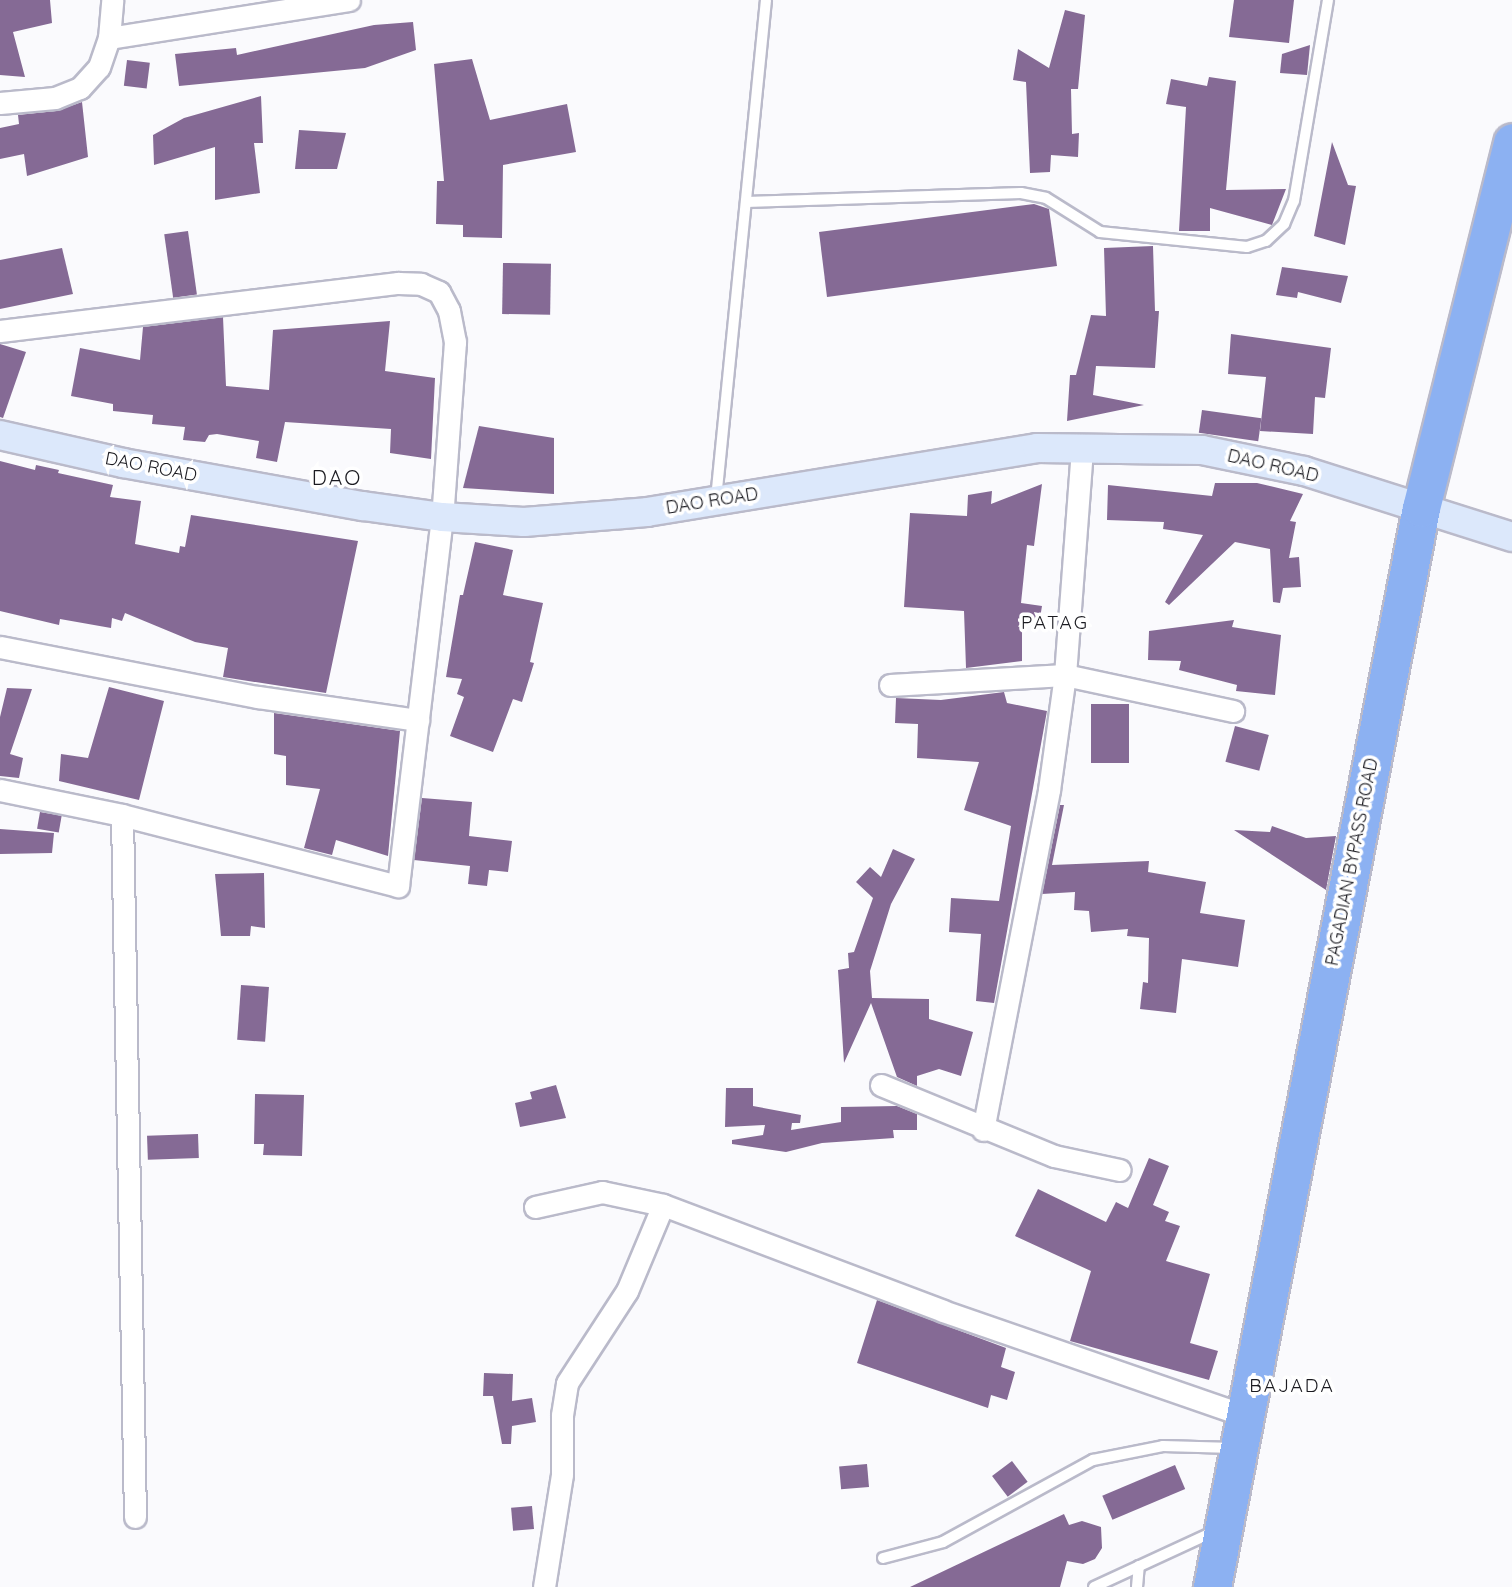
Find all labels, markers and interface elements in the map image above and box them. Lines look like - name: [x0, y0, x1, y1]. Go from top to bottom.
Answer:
- street label: DAO ROAD: [1225, 445, 1321, 487]
- street label: DAO ROAD: [103, 447, 199, 487]
- district label: DAO: [312, 464, 362, 490]
- street label: DAO ROAD: [664, 483, 760, 519]
- district label: PATAG: [1022, 612, 1088, 634]
- street label: PAGADIAN BYPASS ROAD: [1321, 756, 1383, 968]
- district label: BAJADA: [1250, 1375, 1334, 1397]

